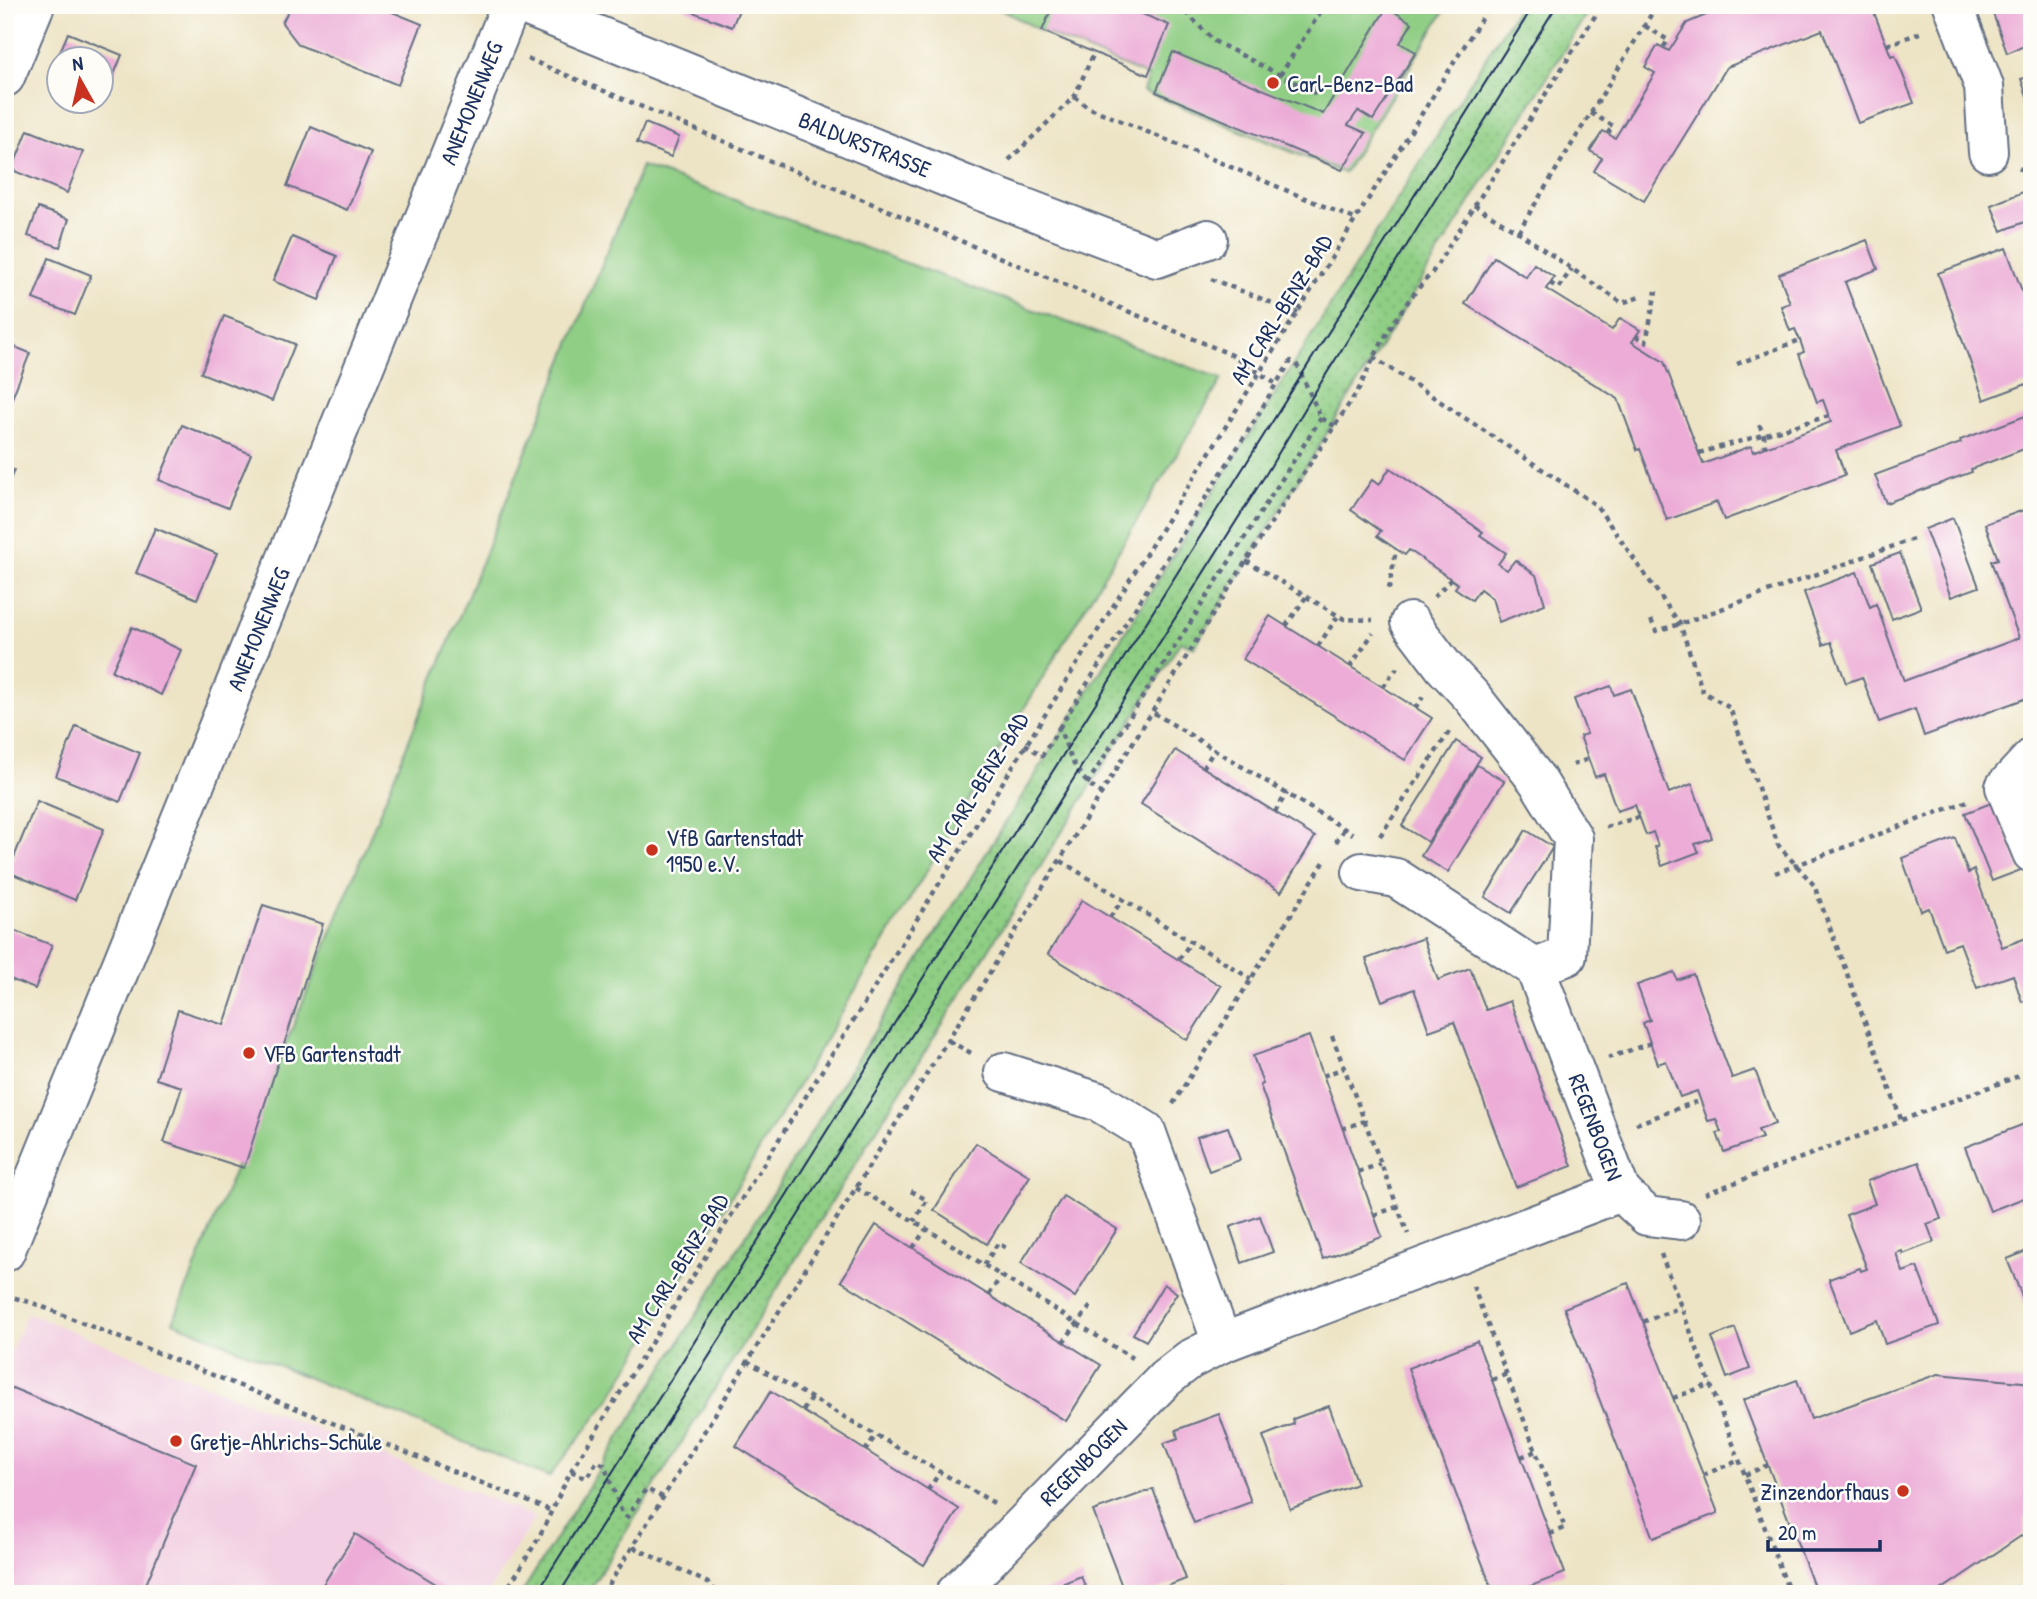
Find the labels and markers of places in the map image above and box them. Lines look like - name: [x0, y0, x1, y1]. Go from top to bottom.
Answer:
- place label: Carl-Benz-Bad: [1287, 68, 1413, 99]
- marker: Carl-Benz-Bad: [1265, 75, 1281, 91]
- place label: VfB Gartenstadt 1950 e.V.: [666, 822, 804, 879]
- marker: VfB Gartenstadt 1950 e.V.: [644, 842, 660, 858]
- place label: VFB Gartenstadt: [263, 1038, 402, 1069]
- marker: VFB Gartenstadt: [241, 1045, 257, 1061]
- place label: Gretje-Ahlrichs-Schule: [190, 1426, 382, 1457]
- marker: Gretje-Ahlrichs-Schule: [168, 1433, 184, 1449]
- place label: Zinzendorfhaus: [1760, 1476, 1889, 1507]
- marker: Zinzendorfhaus: [1895, 1483, 1911, 1499]

